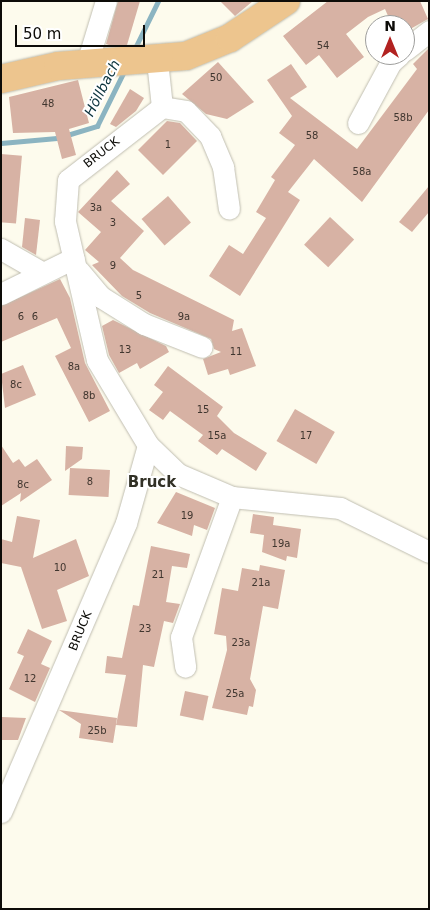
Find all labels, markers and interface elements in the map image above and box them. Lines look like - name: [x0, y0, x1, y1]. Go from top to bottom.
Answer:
- scale bar: [18, 15, 148, 47]
- north arrow: [365, 15, 415, 65]
- text: N: [384, 18, 396, 34]
- text: 50 m: [23, 25, 61, 43]
- house number: 54: [317, 40, 329, 52]
- water label: Höllbach: [81, 57, 123, 119]
- house number: 50: [210, 72, 222, 84]
- house number: 48: [42, 98, 54, 110]
- house number: 58b: [393, 112, 413, 124]
- house number: 58: [306, 130, 318, 142]
- street label: BRUCK: [81, 135, 123, 171]
- house number: 1: [165, 139, 171, 151]
- house number: 58a: [353, 166, 371, 178]
- house number: 3a: [90, 202, 102, 214]
- house number: 3: [110, 217, 116, 229]
- house number: 9: [110, 260, 116, 272]
- house number: 5: [136, 290, 142, 302]
- house number: 6: [18, 311, 24, 323]
- house number: 6: [32, 311, 38, 323]
- house number: 9a: [178, 311, 190, 323]
- house number: 13: [119, 344, 131, 356]
- house number: 11: [230, 346, 242, 358]
- house number: 8a: [68, 361, 80, 373]
- house number: 8c: [10, 379, 22, 391]
- house number: 8b: [83, 390, 95, 402]
- house number: 15: [197, 404, 209, 416]
- house number: 15a: [208, 430, 226, 442]
- house number: 17: [300, 430, 312, 442]
- district label: Bruck: [128, 474, 176, 492]
- house number: 8: [87, 476, 93, 488]
- house number: 8c: [17, 479, 29, 491]
- house number: 19: [181, 510, 193, 522]
- house number: 19a: [272, 538, 290, 550]
- house number: 10: [54, 562, 66, 574]
- house number: 21: [152, 569, 164, 581]
- house number: 21a: [252, 577, 270, 589]
- street label: BRUCK: [67, 609, 95, 653]
- house number: 23: [139, 623, 151, 635]
- house number: 23a: [232, 637, 250, 649]
- house number: 12: [24, 673, 36, 685]
- house number: 25a: [226, 688, 244, 700]
- house number: 25b: [87, 725, 107, 737]

